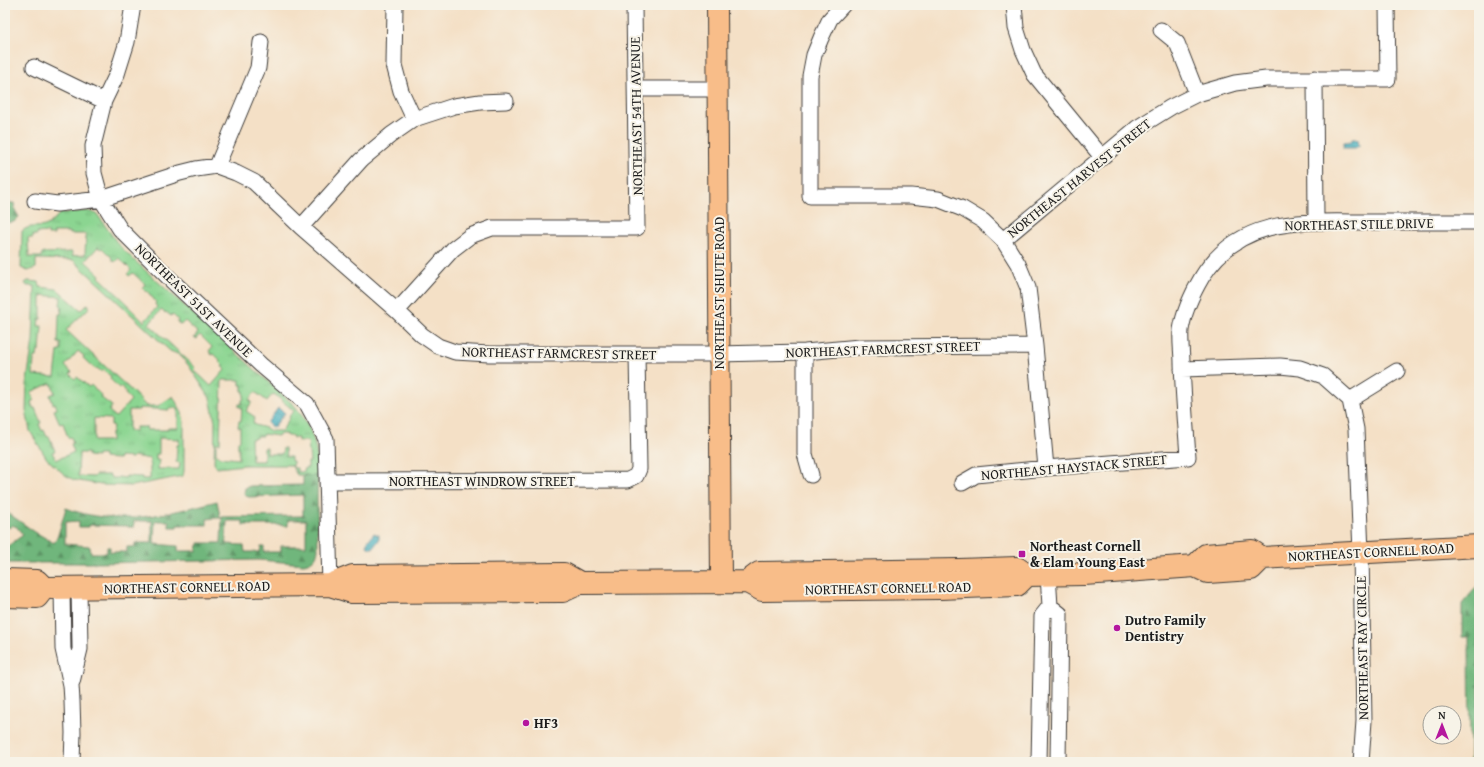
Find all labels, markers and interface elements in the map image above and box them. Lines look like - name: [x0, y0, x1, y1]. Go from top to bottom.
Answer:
- street label: NORTHEAST 54TH AVENUE: [625, 36, 647, 196]
- street label: NORTHEAST HARVEST STREET: [1003, 114, 1155, 242]
- street label: NORTHEAST STILE DRIVE: [1284, 213, 1434, 235]
- street label: NORTHEAST SHUTE ROAD: [709, 217, 729, 369]
- street label: NORTHEAST 51ST AVENUE: [131, 239, 257, 361]
- street label: NORTHEAST FARMCREST STREET: [785, 336, 981, 362]
- street label: NORTHEAST FARMCREST STREET: [461, 341, 657, 365]
- street label: NORTHEAST HAYSTACK STREET: [980, 449, 1168, 485]
- street label: NORTHEAST WINDROW STREET: [389, 471, 575, 491]
- place label: Northeast Cornell & Elam Young East: [1030, 536, 1146, 572]
- street label: NORTHEAST CORNELL ROAD: [1287, 538, 1455, 566]
- marker: Northeast Cornell & Elam Young East: [1017, 549, 1027, 559]
- street label: NORTHEAST CORNELL ROAD: [104, 576, 270, 598]
- street label: NORTHEAST RAY CIRCLE: [1351, 576, 1373, 720]
- street label: NORTHEAST CORNELL ROAD: [805, 577, 971, 599]
- place label: Dutro Family Dentistry: [1125, 610, 1207, 646]
- marker: Dutro Family Dentistry: [1112, 623, 1122, 633]
- north arrow: [1422, 705, 1462, 745]
- text: N: [1438, 707, 1446, 723]
- place label: HF3: [534, 713, 558, 733]
- marker: HF3: [521, 718, 531, 728]

